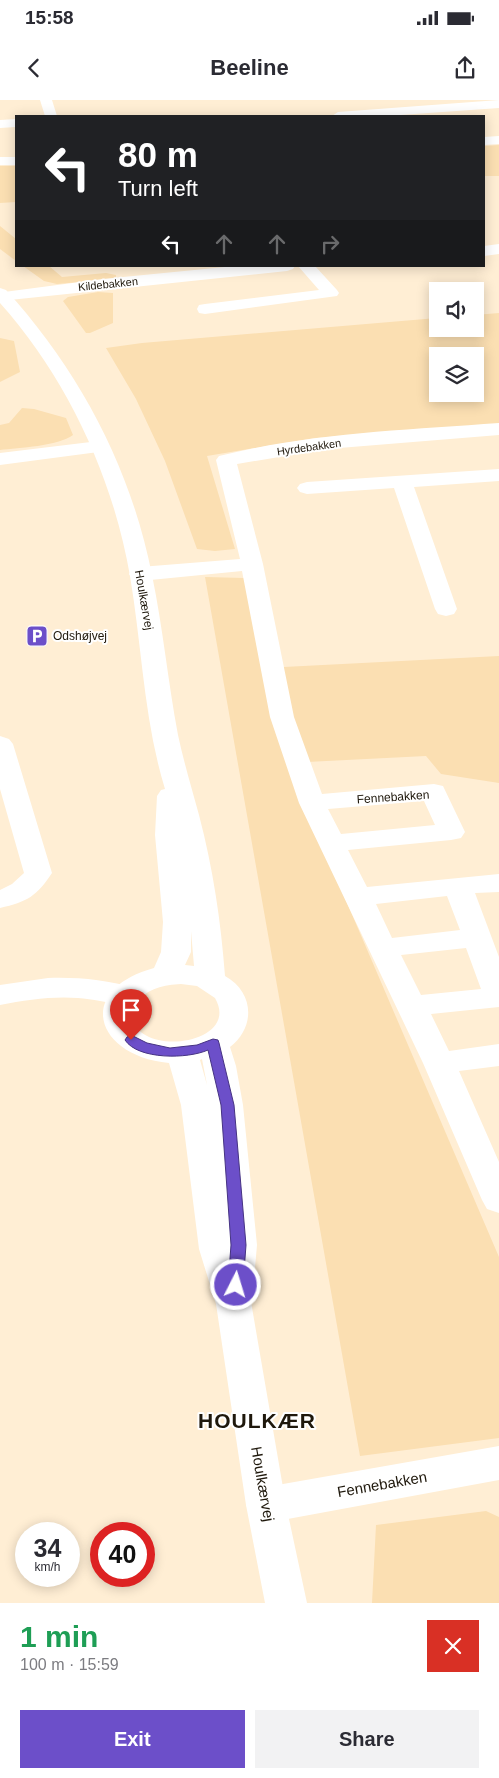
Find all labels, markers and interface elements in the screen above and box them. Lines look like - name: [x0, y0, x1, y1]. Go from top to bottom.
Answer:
- text: 15:58: [25, 7, 74, 28]
- icon: back: [20, 54, 48, 82]
- icon: share: [451, 54, 479, 82]
- text: Beeline: [210, 55, 289, 80]
- icon: left: [35, 135, 100, 200]
- text: 80 m: [118, 135, 198, 174]
- text: Turn left: [118, 176, 198, 201]
- icon: left: [157, 230, 185, 258]
- icon: ahead: [210, 230, 238, 258]
- icon: ahead: [263, 230, 291, 258]
- icon: right: [316, 230, 344, 258]
- street label: Kildebakken: [78, 275, 138, 293]
- map controls: [429, 282, 484, 402]
- button: sound: [429, 282, 484, 337]
- button: layers: [429, 347, 484, 402]
- street label: Hyrdebakken: [276, 437, 342, 457]
- street label: Houlkærvej: [132, 569, 156, 631]
- parking icon: Odshøjvej: [25, 624, 49, 648]
- place label: Odshøjvej: [53, 629, 107, 643]
- street label: Fennebakken: [356, 787, 430, 807]
- pin: [110, 989, 152, 1040]
- icon: arrive: [117, 996, 145, 1024]
- position arrow: [209, 1258, 261, 1310]
- district label: HOULKÆR: [198, 1409, 316, 1432]
- street label: Houlkærvej: [248, 1445, 278, 1523]
- street label: Fennebakken: [336, 1468, 428, 1500]
- speed limit sign: 40: [90, 1522, 155, 1587]
- text: 34: [34, 1534, 61, 1562]
- text: km/h: [34, 1560, 61, 1574]
- text: 1 min: [20, 1620, 98, 1653]
- button: close: [427, 1620, 479, 1672]
- text: 100 m · 15:59: [20, 1656, 119, 1673]
- button: Exit: [20, 1710, 245, 1768]
- button: Share: [255, 1710, 479, 1768]

